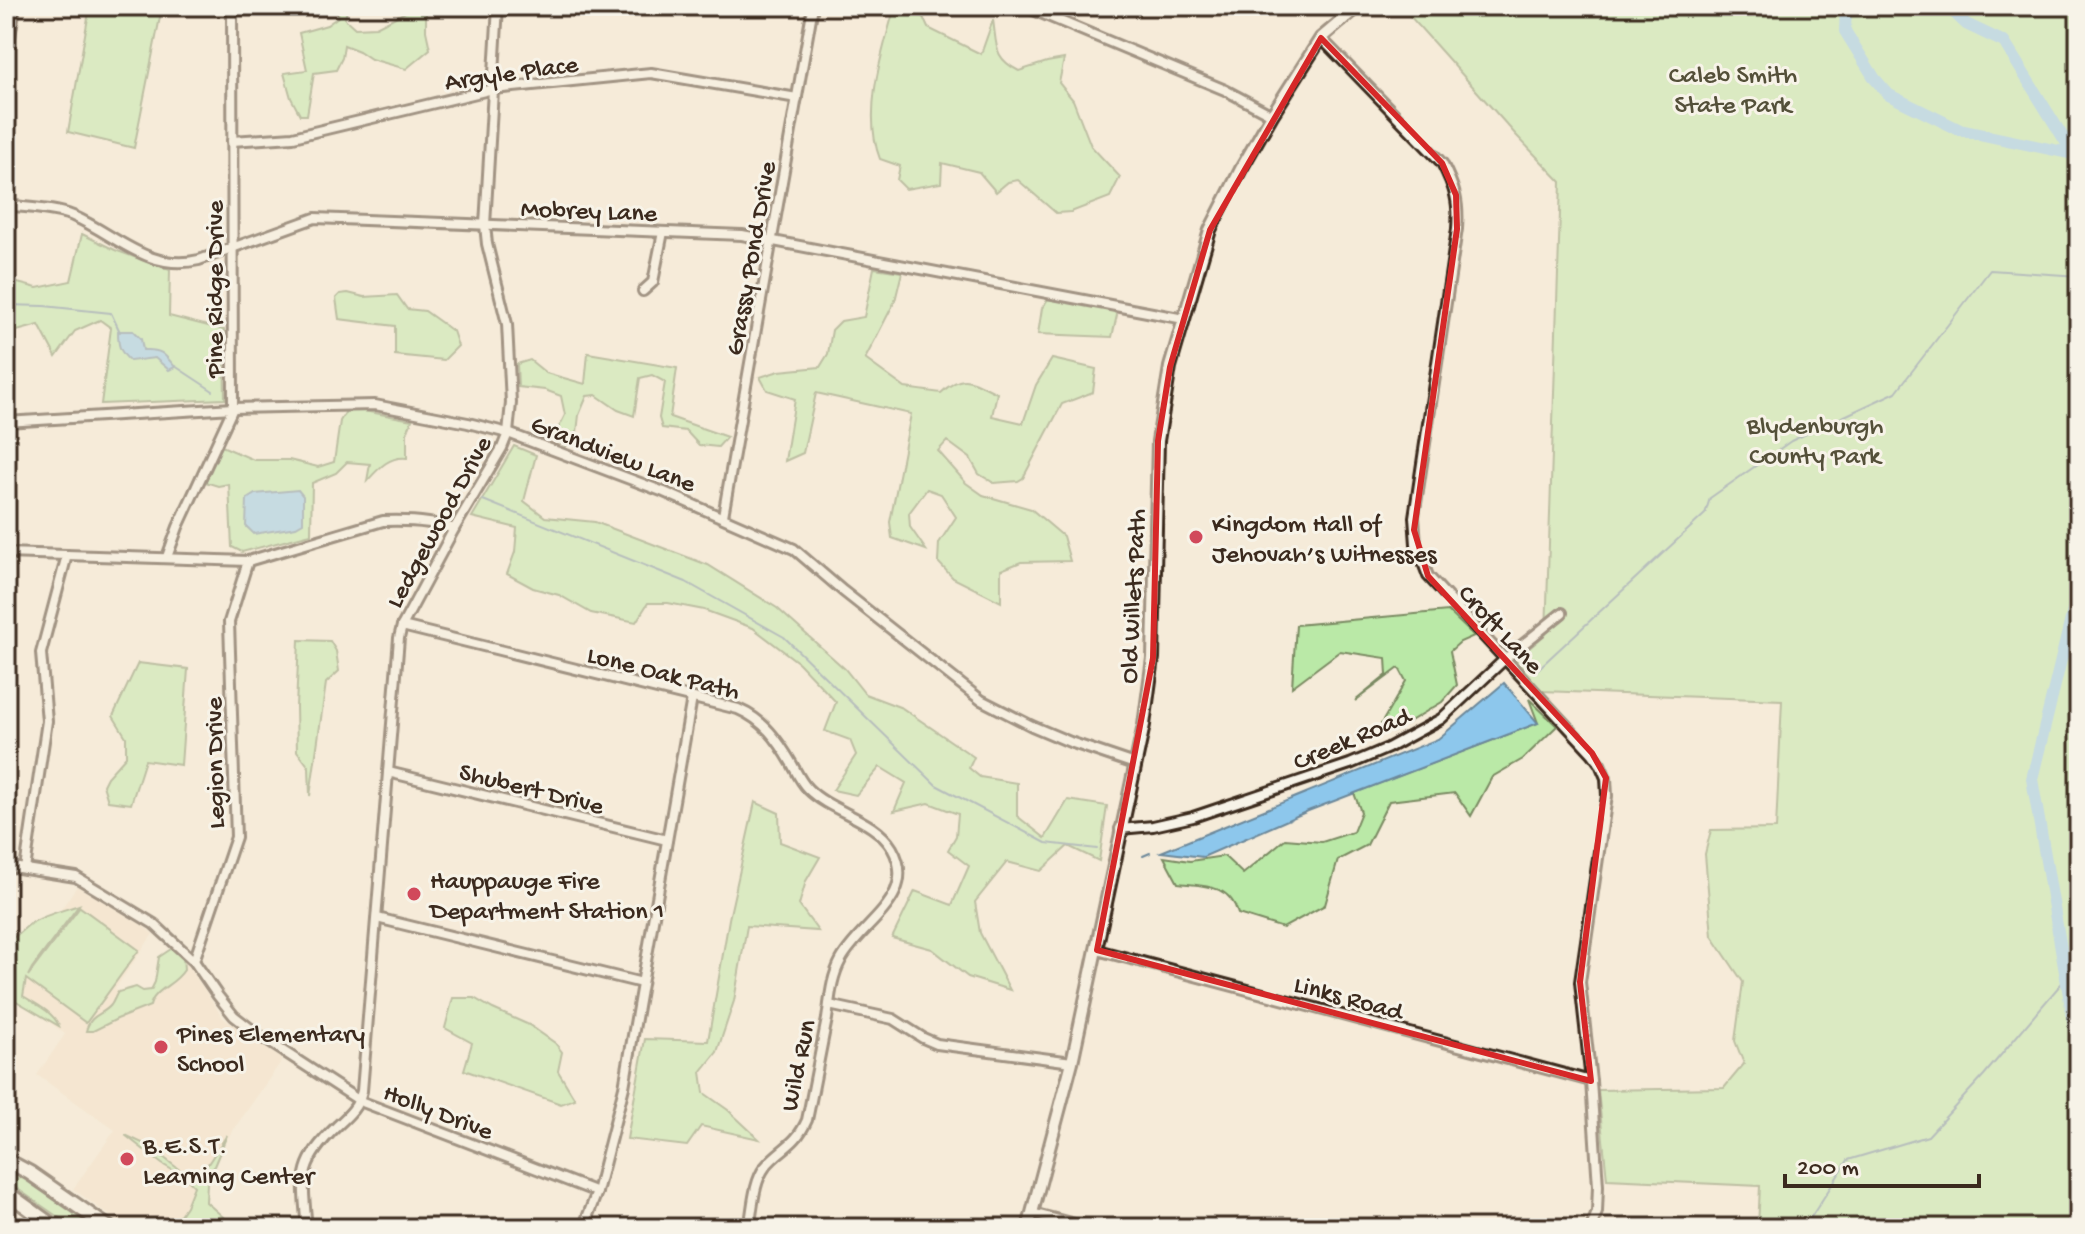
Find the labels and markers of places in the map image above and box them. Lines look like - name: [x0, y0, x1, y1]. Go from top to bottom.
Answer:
- place label: Kingdom Hall of Jehovah’s Witnesses: [1212, 511, 1438, 572]
- marker: Kingdom Hall of Jehovah’s Witnesses: [1187, 528, 1205, 546]
- place label: Hauppauge Fire Department Station 1: [428, 868, 664, 929]
- marker: Hauppauge Fire Department Station 1: [405, 885, 423, 903]
- place label: Pines Elementary School: [176, 1021, 365, 1082]
- marker: Pines Elementary School: [152, 1038, 170, 1056]
- place label: B.E.S.T. Learning Center: [142, 1133, 317, 1194]
- marker: B.E.S.T. Learning Center: [118, 1150, 136, 1168]

